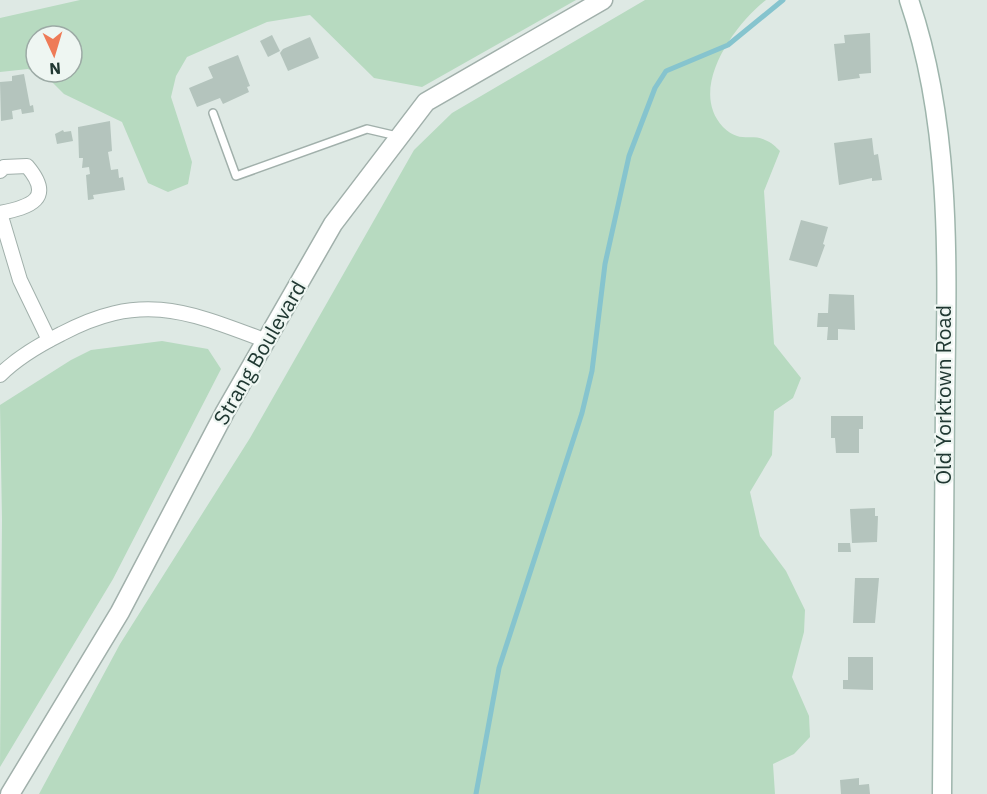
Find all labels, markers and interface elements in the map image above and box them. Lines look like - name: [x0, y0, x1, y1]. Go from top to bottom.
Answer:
- north arrow: [24, 24, 84, 84]
- text: N: [49, 59, 62, 79]
- street label: Strang Boulevard: [207, 275, 312, 430]
- street label: Old Yorktown Road: [929, 305, 957, 485]

